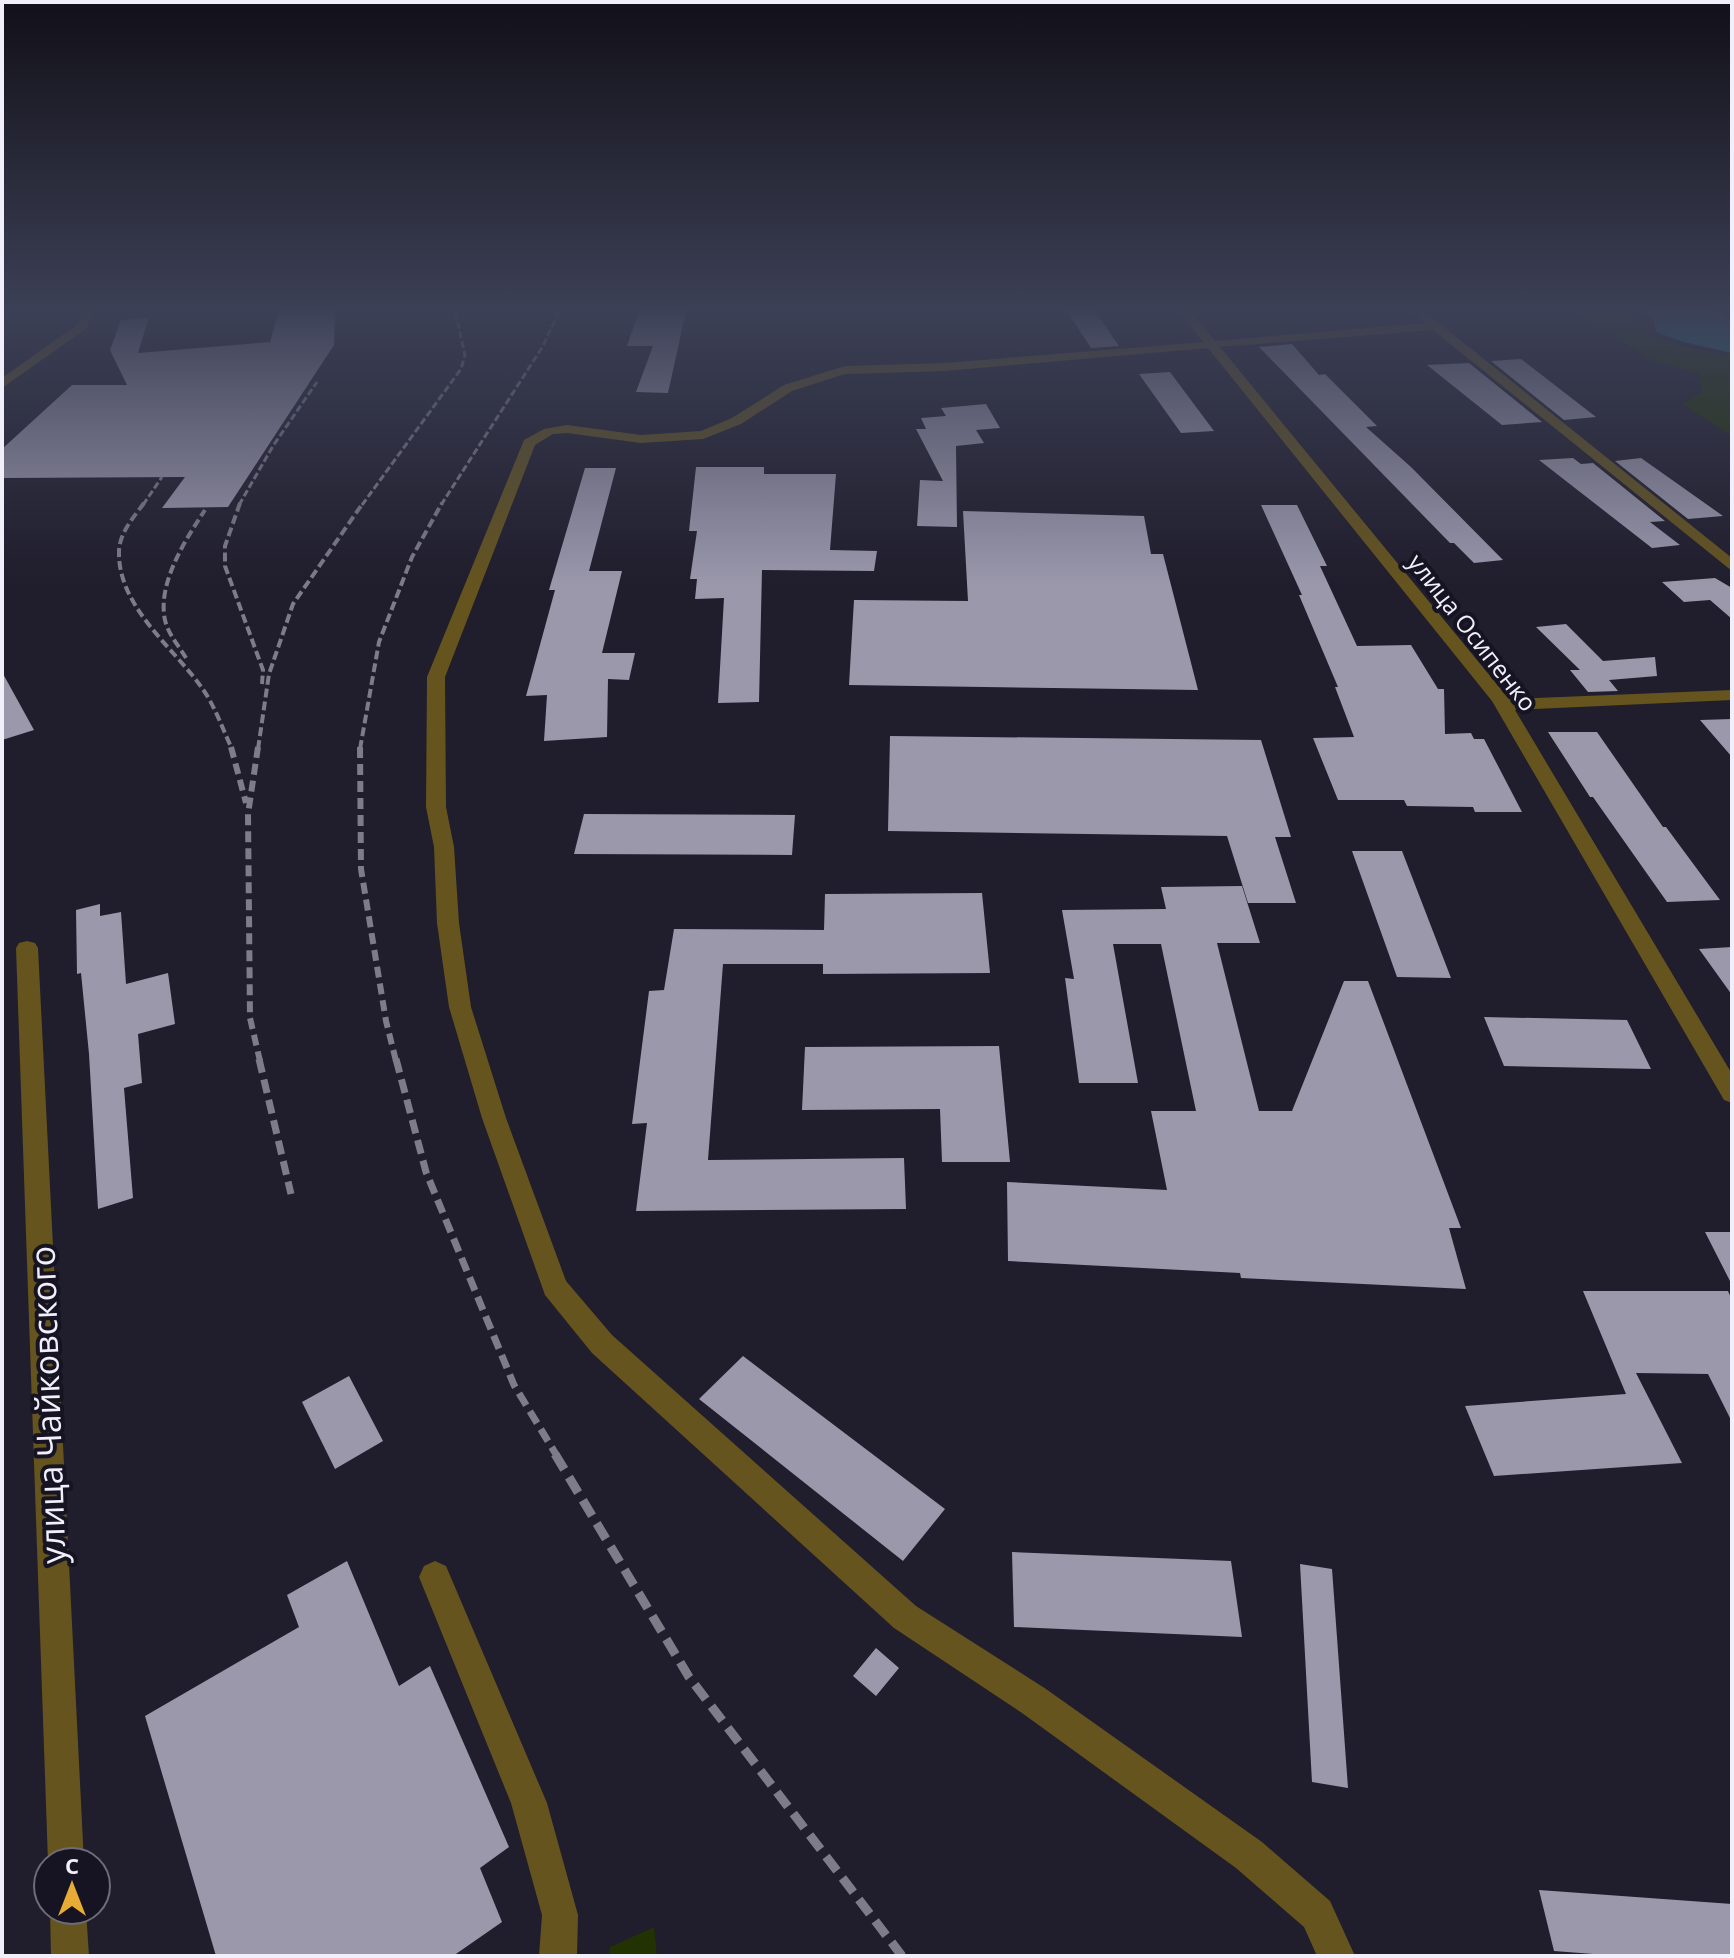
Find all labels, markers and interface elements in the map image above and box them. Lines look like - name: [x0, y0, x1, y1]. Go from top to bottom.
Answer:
- street label: улица Осипенко: [1401, 546, 1545, 718]
- street label: улица Чайковского: [18, 1245, 76, 1565]
- north arrow: [32, 1846, 112, 1926]
- text: С: [65, 1850, 79, 1880]

